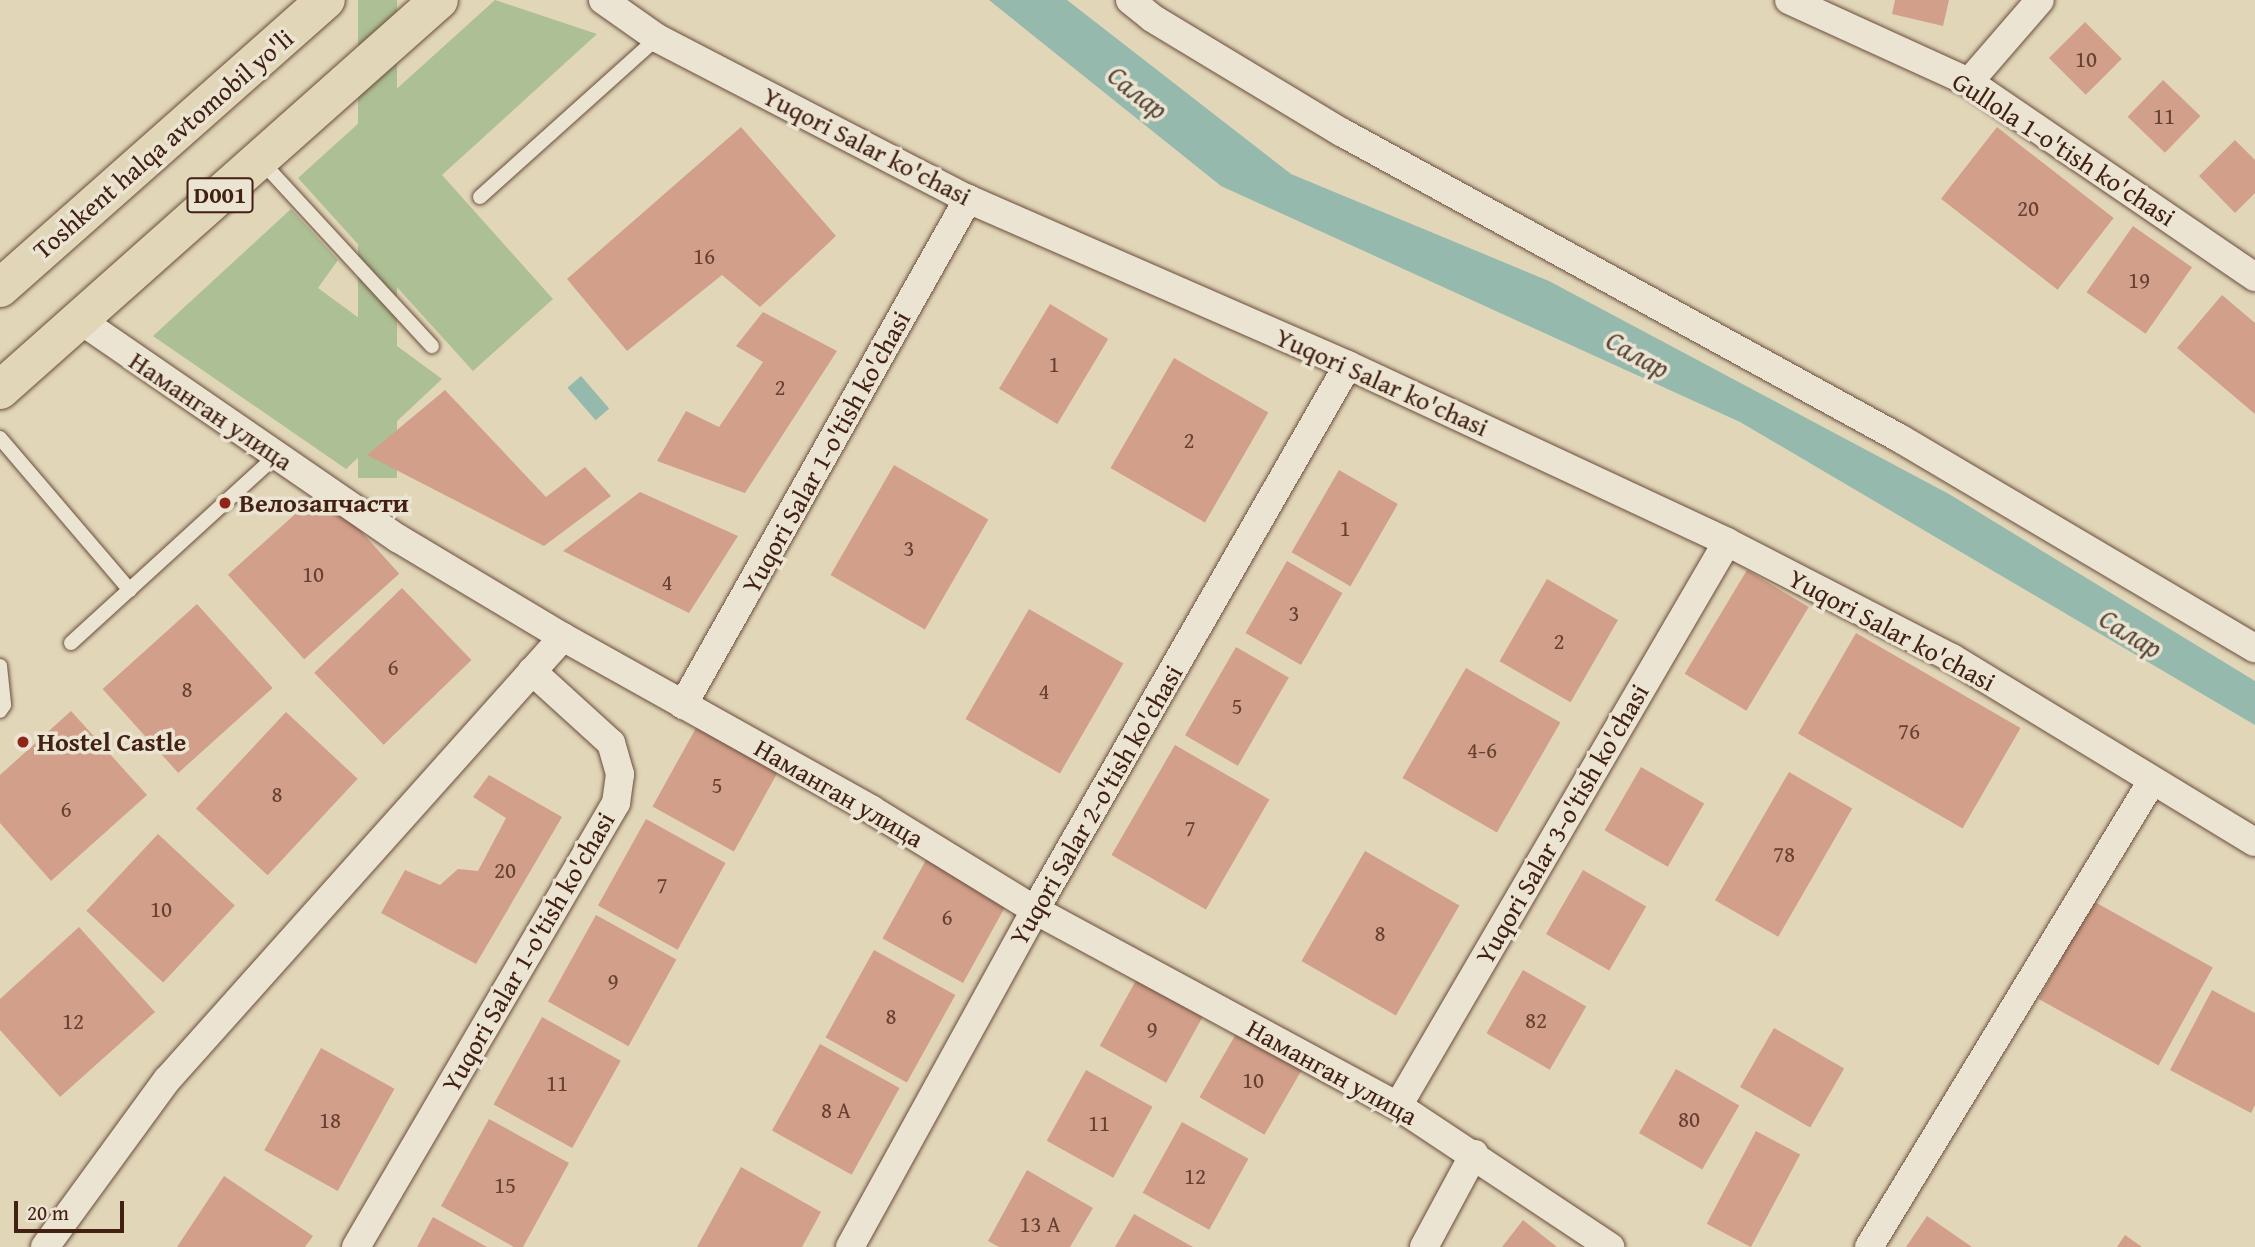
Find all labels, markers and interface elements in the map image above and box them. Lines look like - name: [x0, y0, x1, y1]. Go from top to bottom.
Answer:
- street label: Toshkent halqa avtomobil yo'li: [27, 22, 299, 266]
- house number: 10: [2075, 45, 2097, 73]
- water label: Салар: [1101, 58, 1175, 126]
- street label: Gullola 1-o'tish ko'chasi: [1947, 65, 2181, 233]
- street label: Yuqori Salar ko'chasi: [758, 80, 976, 212]
- house number: 11: [2153, 102, 2175, 130]
- road number: D001: [185, 174, 255, 216]
- house number: 20: [2017, 194, 2039, 222]
- house number: 16: [693, 242, 715, 270]
- house number: 19: [2128, 266, 2150, 294]
- street label: Yuqori Salar 1-o'tish ko'chasi: [735, 305, 917, 599]
- street label: Yuqori Salar ko'chasi: [1271, 321, 1493, 443]
- water label: Салар: [1600, 323, 1676, 385]
- street label: Наманган улица: [124, 345, 298, 477]
- house number: 1: [1048, 350, 1060, 378]
- house number: 2: [774, 373, 786, 401]
- house number: 2: [1183, 426, 1195, 454]
- place label: Велозапчасти: [239, 487, 409, 519]
- marker: Велозапчасти: [217, 495, 233, 511]
- house number: 1: [1339, 514, 1351, 542]
- house number: 3: [903, 534, 915, 562]
- house number: 10: [302, 560, 324, 588]
- street label: Yuqori Salar ko'chasi: [1783, 562, 2001, 698]
- house number: 4: [661, 568, 673, 596]
- house number: 3: [1288, 599, 1300, 627]
- water label: Салар: [2093, 601, 2169, 665]
- house number: 2: [1553, 627, 1565, 655]
- house number: 6: [387, 653, 399, 681]
- street label: Yuqori Salar 2-o'tish ko'chasi: [1003, 659, 1189, 951]
- house number: 8: [181, 675, 193, 703]
- house number: 4: [1038, 677, 1050, 705]
- street label: Yuqori Salar 3-o'tish ko'chasi: [1469, 678, 1655, 970]
- house number: 5: [1231, 692, 1243, 720]
- house number: 76: [1898, 717, 1920, 745]
- place label: Hostel Castle: [37, 726, 186, 758]
- street label: Наманган улица: [749, 732, 929, 854]
- marker: Hostel Castle: [15, 734, 31, 750]
- house number: 4-6: [1467, 736, 1497, 764]
- house number: 5: [711, 771, 723, 799]
- house number: 8: [271, 780, 283, 808]
- house number: 6: [60, 795, 72, 823]
- street label: Yuqori Salar 1-o'tish ko'chasi: [435, 806, 621, 1098]
- house number: 7: [1184, 814, 1196, 842]
- house number: 78: [1773, 840, 1795, 868]
- house number: 20: [494, 856, 516, 884]
- house number: 7: [656, 871, 668, 899]
- house number: 10: [150, 895, 172, 923]
- house number: 6: [941, 903, 953, 931]
- house number: 8: [1374, 919, 1386, 947]
- house number: 9: [607, 967, 619, 995]
- house number: 8: [885, 1002, 897, 1030]
- house number: 82: [1525, 1006, 1547, 1034]
- house number: 12: [62, 1007, 84, 1035]
- street label: Наманган улица: [1241, 1012, 1423, 1132]
- house number: 9: [1146, 1015, 1158, 1043]
- house number: 10: [1242, 1066, 1264, 1094]
- house number: 11: [546, 1069, 568, 1097]
- house number: 8 A: [821, 1096, 851, 1124]
- house number: 80: [1678, 1105, 1700, 1133]
- house number: 18: [319, 1106, 341, 1134]
- house number: 11: [1088, 1109, 1110, 1137]
- house number: 12: [1184, 1162, 1206, 1190]
- house number: 15: [494, 1171, 516, 1199]
- scale bar: [18, 1188, 128, 1232]
- text: 20 m: [27, 1197, 69, 1228]
- house number: 13 A: [1019, 1210, 1061, 1238]

